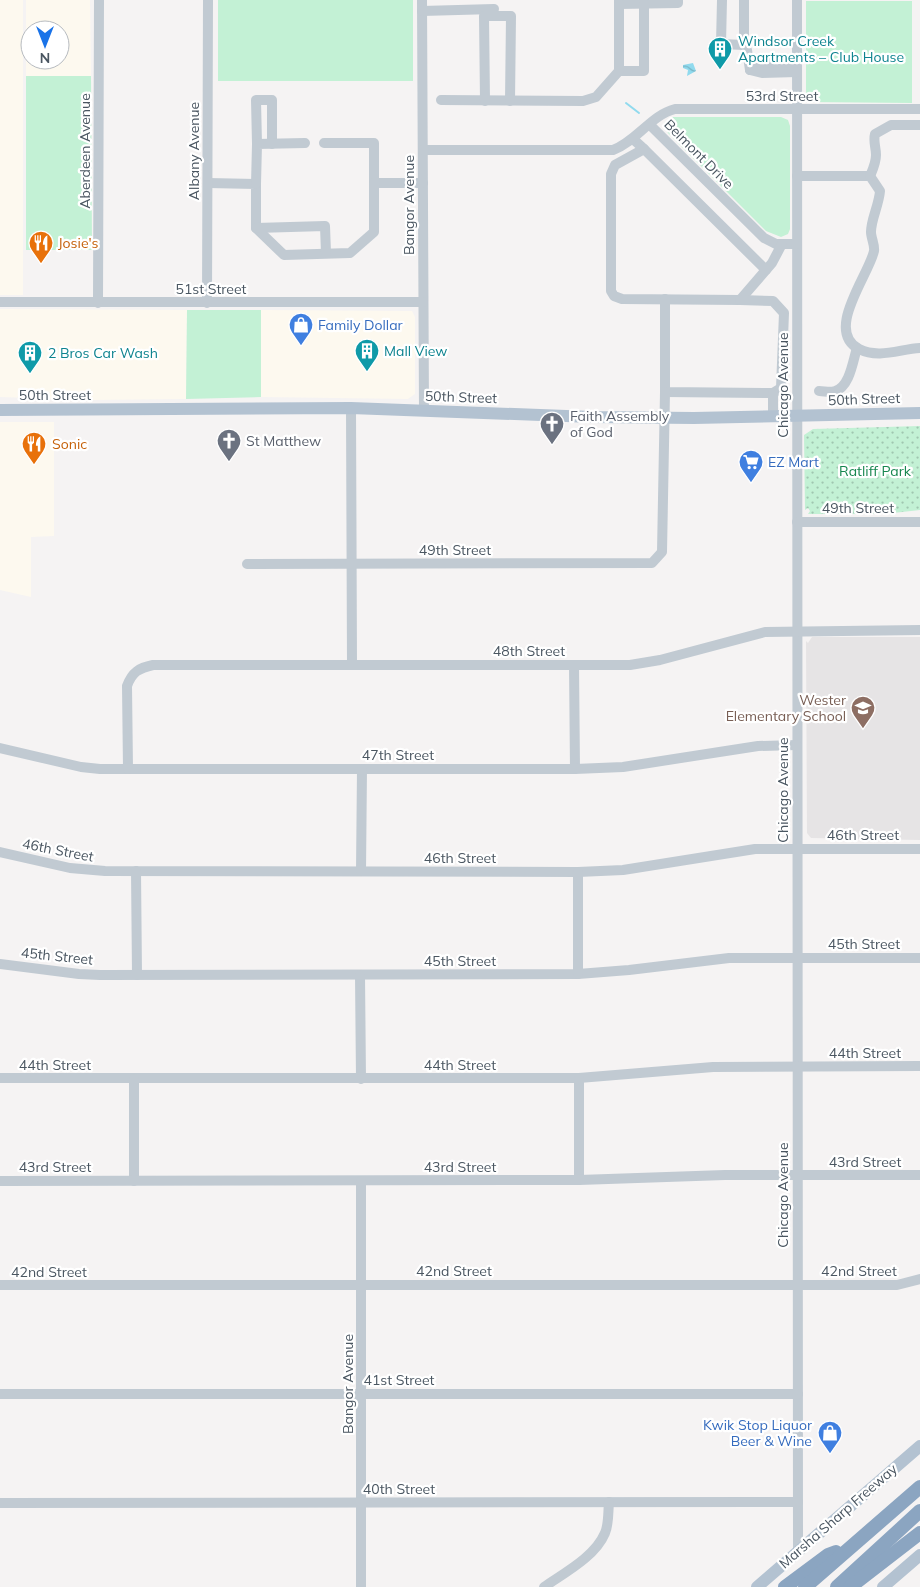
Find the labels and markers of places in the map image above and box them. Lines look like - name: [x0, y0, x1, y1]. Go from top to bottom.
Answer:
- place label: Windsor Creek Apartments – Club House: [738, 32, 904, 66]
- building icon: Windsor Creek Apartments – Club House: [707, 36, 733, 70]
- restaurant icon: Josie's: [28, 230, 54, 264]
- place label: Josie's: [58, 234, 99, 252]
- shop icon: Family Dollar: [288, 312, 314, 346]
- place label: Family Dollar: [318, 316, 404, 334]
- building icon: Mall View: [354, 338, 380, 372]
- building icon: 2 Bros Car Wash: [17, 340, 43, 374]
- place label: Mall View: [384, 342, 448, 360]
- place label: 2 Bros Car Wash: [48, 344, 158, 362]
- place label: Faith Assembly of God: [570, 407, 670, 441]
- church icon: Faith Assembly of God: [539, 411, 565, 445]
- church icon: St Matthew: [216, 428, 242, 462]
- restaurant icon: Sonic: [21, 431, 47, 465]
- place label: St Matthew: [246, 432, 321, 450]
- place label: Sonic: [52, 435, 87, 453]
- supermarket icon: EZ Mart: [738, 449, 764, 483]
- place label: EZ Mart: [768, 453, 819, 471]
- place label: Wester Elementary School: [726, 691, 847, 725]
- school or university icon: Wester Elementary School: [850, 695, 876, 729]
- place label: Kwik Stop Liquor Beer & Wine: [703, 1416, 813, 1450]
- shop icon: Kwik Stop Liquor Beer & Wine: [817, 1420, 843, 1454]

